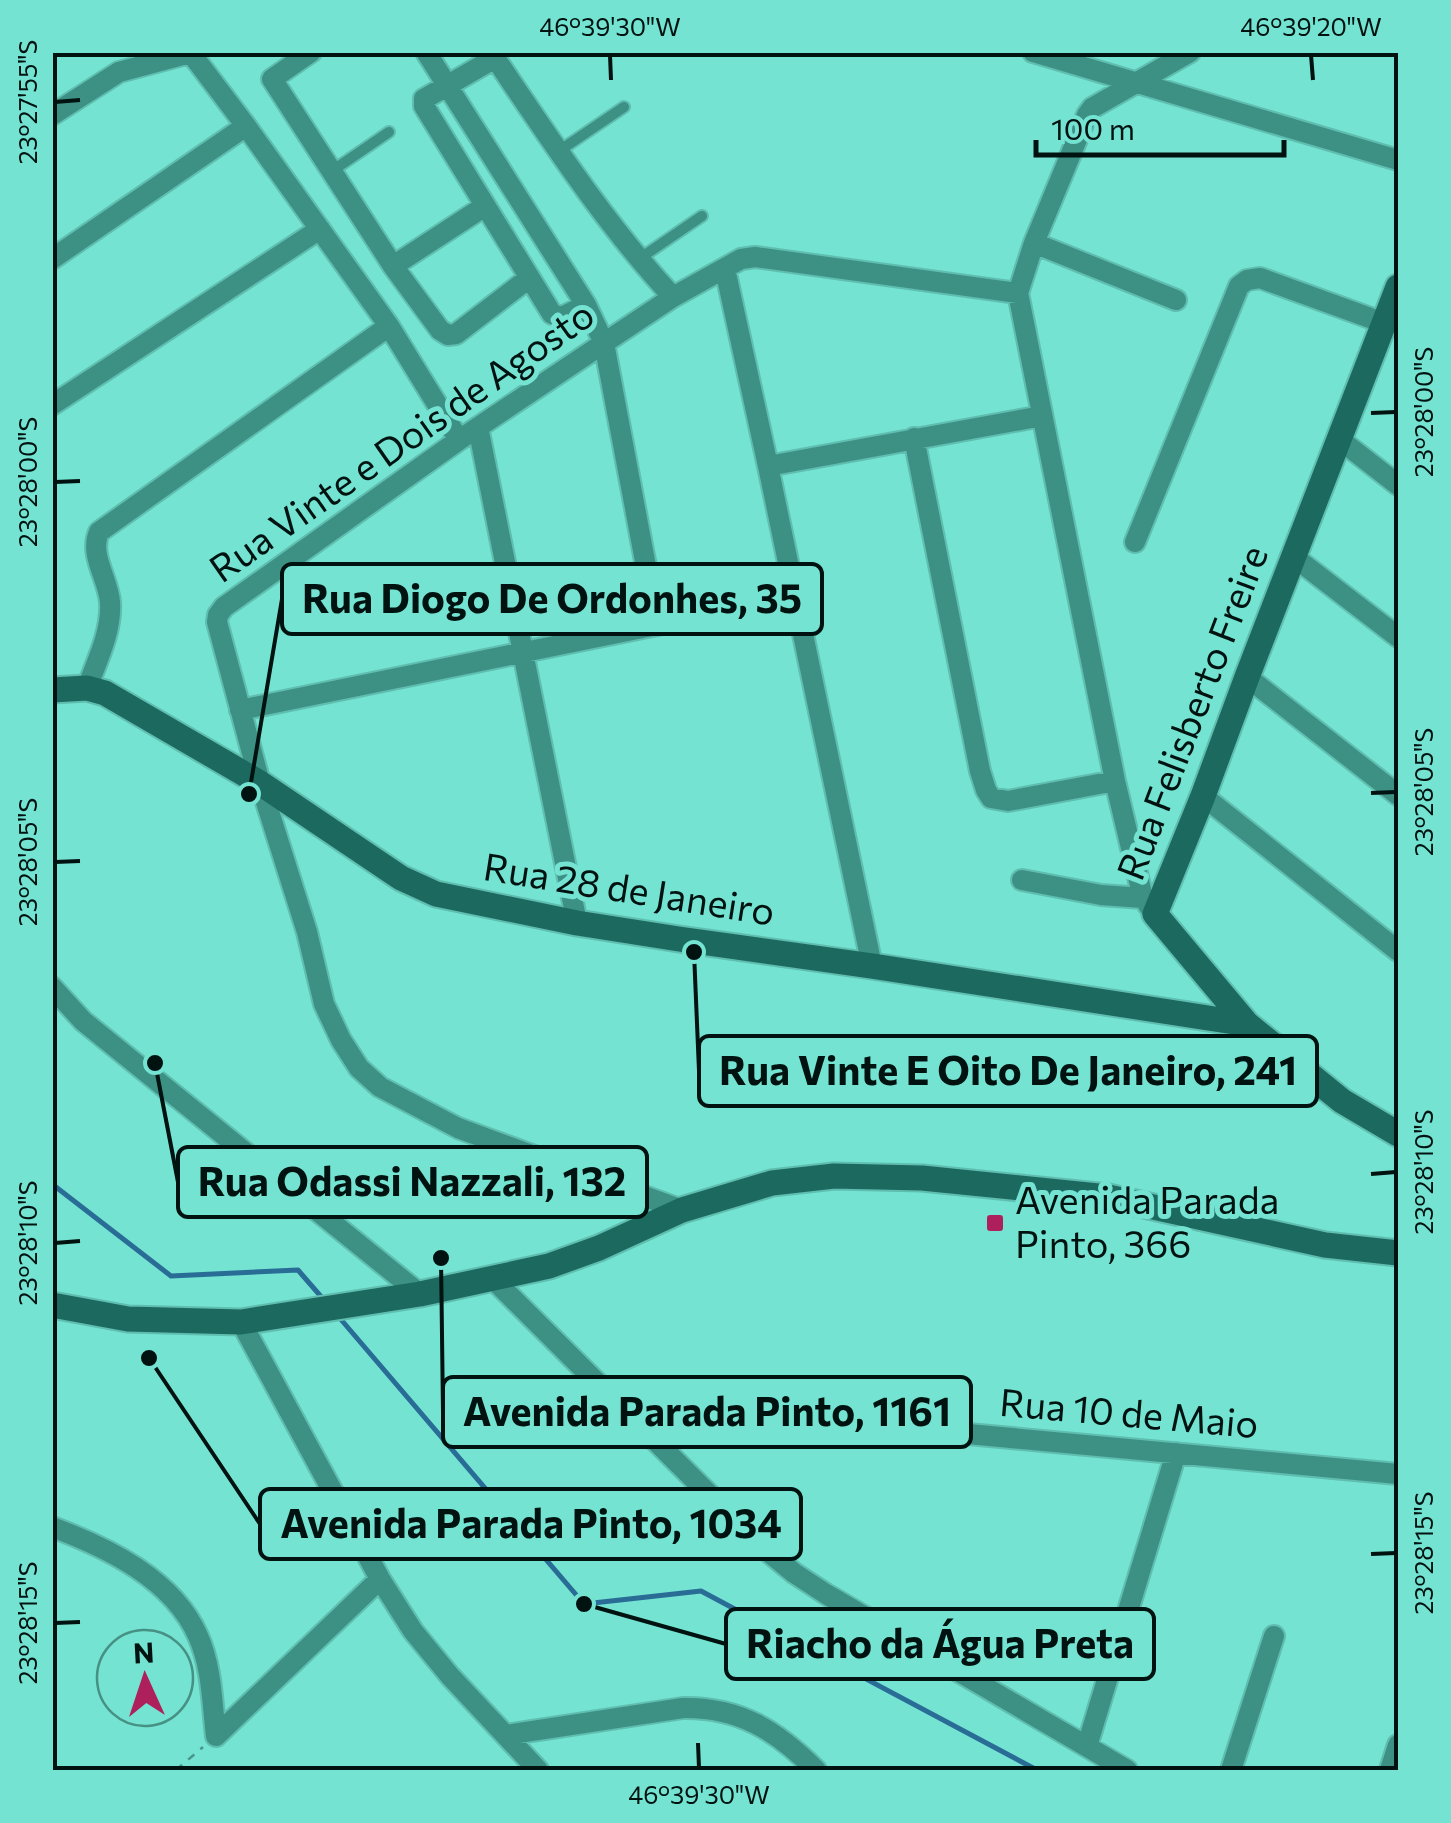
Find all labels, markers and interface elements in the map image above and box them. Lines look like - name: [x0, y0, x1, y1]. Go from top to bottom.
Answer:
- text: 46°39'30"W: [539, 11, 681, 41]
- text: 46°39'20"W: [1240, 11, 1382, 41]
- text: 23°27'55"S: [12, 40, 42, 164]
- scale bar: [1036, 95, 1284, 157]
- text: 100 m: [1051, 109, 1135, 146]
- street label: Rua Vinte e Dois de Agosto: [199, 289, 602, 591]
- text: 23°28'00"S: [1408, 347, 1438, 477]
- text: 23°28'00"S: [12, 417, 42, 547]
- street label: Rua Felisberto Freire: [1105, 538, 1276, 886]
- callout: Rua Diogo De Ordonhes, 35: [282, 564, 822, 634]
- text: Rua Diogo De Ordonhes, 35: [302, 572, 802, 621]
- text: 23°28'05"S: [1408, 728, 1438, 856]
- text: 23°28'05"S: [12, 798, 42, 926]
- street label: Rua 28 de Janeiro: [481, 841, 778, 934]
- callout: Rua Vinte E Oito De Janeiro, 241: [699, 1036, 1317, 1106]
- text: Rua Vinte E Oito De Janeiro, 241: [719, 1044, 1297, 1093]
- text: 23°28'10"S: [1408, 1110, 1438, 1234]
- callout: Rua Odassi Nazzali, 132: [178, 1147, 647, 1217]
- text: Rua Odassi Nazzali, 132: [198, 1155, 626, 1204]
- place label: Avenida Parada Pinto, 366: [1015, 1175, 1279, 1266]
- text: 23°28'10"S: [12, 1181, 42, 1305]
- marker: Avenida Parada Pinto, 366: [984, 1212, 1006, 1234]
- callout: Avenida Parada Pinto, 1161: [443, 1377, 971, 1447]
- street label: Rua 10 de Maio: [998, 1377, 1261, 1446]
- text: Avenida Parada Pinto, 1161: [463, 1385, 951, 1434]
- callout: Avenida Parada Pinto, 1034: [260, 1489, 801, 1559]
- text: 23°28'15"S: [1408, 1492, 1438, 1614]
- text: Avenida Parada Pinto, 1034: [280, 1497, 782, 1546]
- text: 23°28'15"S: [12, 1562, 42, 1684]
- callout: Riacho da Água Preta: [726, 1609, 1154, 1679]
- text: Riacho da Água Preta: [746, 1617, 1134, 1666]
- north arrow: [95, 1628, 195, 1728]
- text: N: [132, 1635, 155, 1670]
- text: 46°39'30"W: [628, 1779, 770, 1809]

